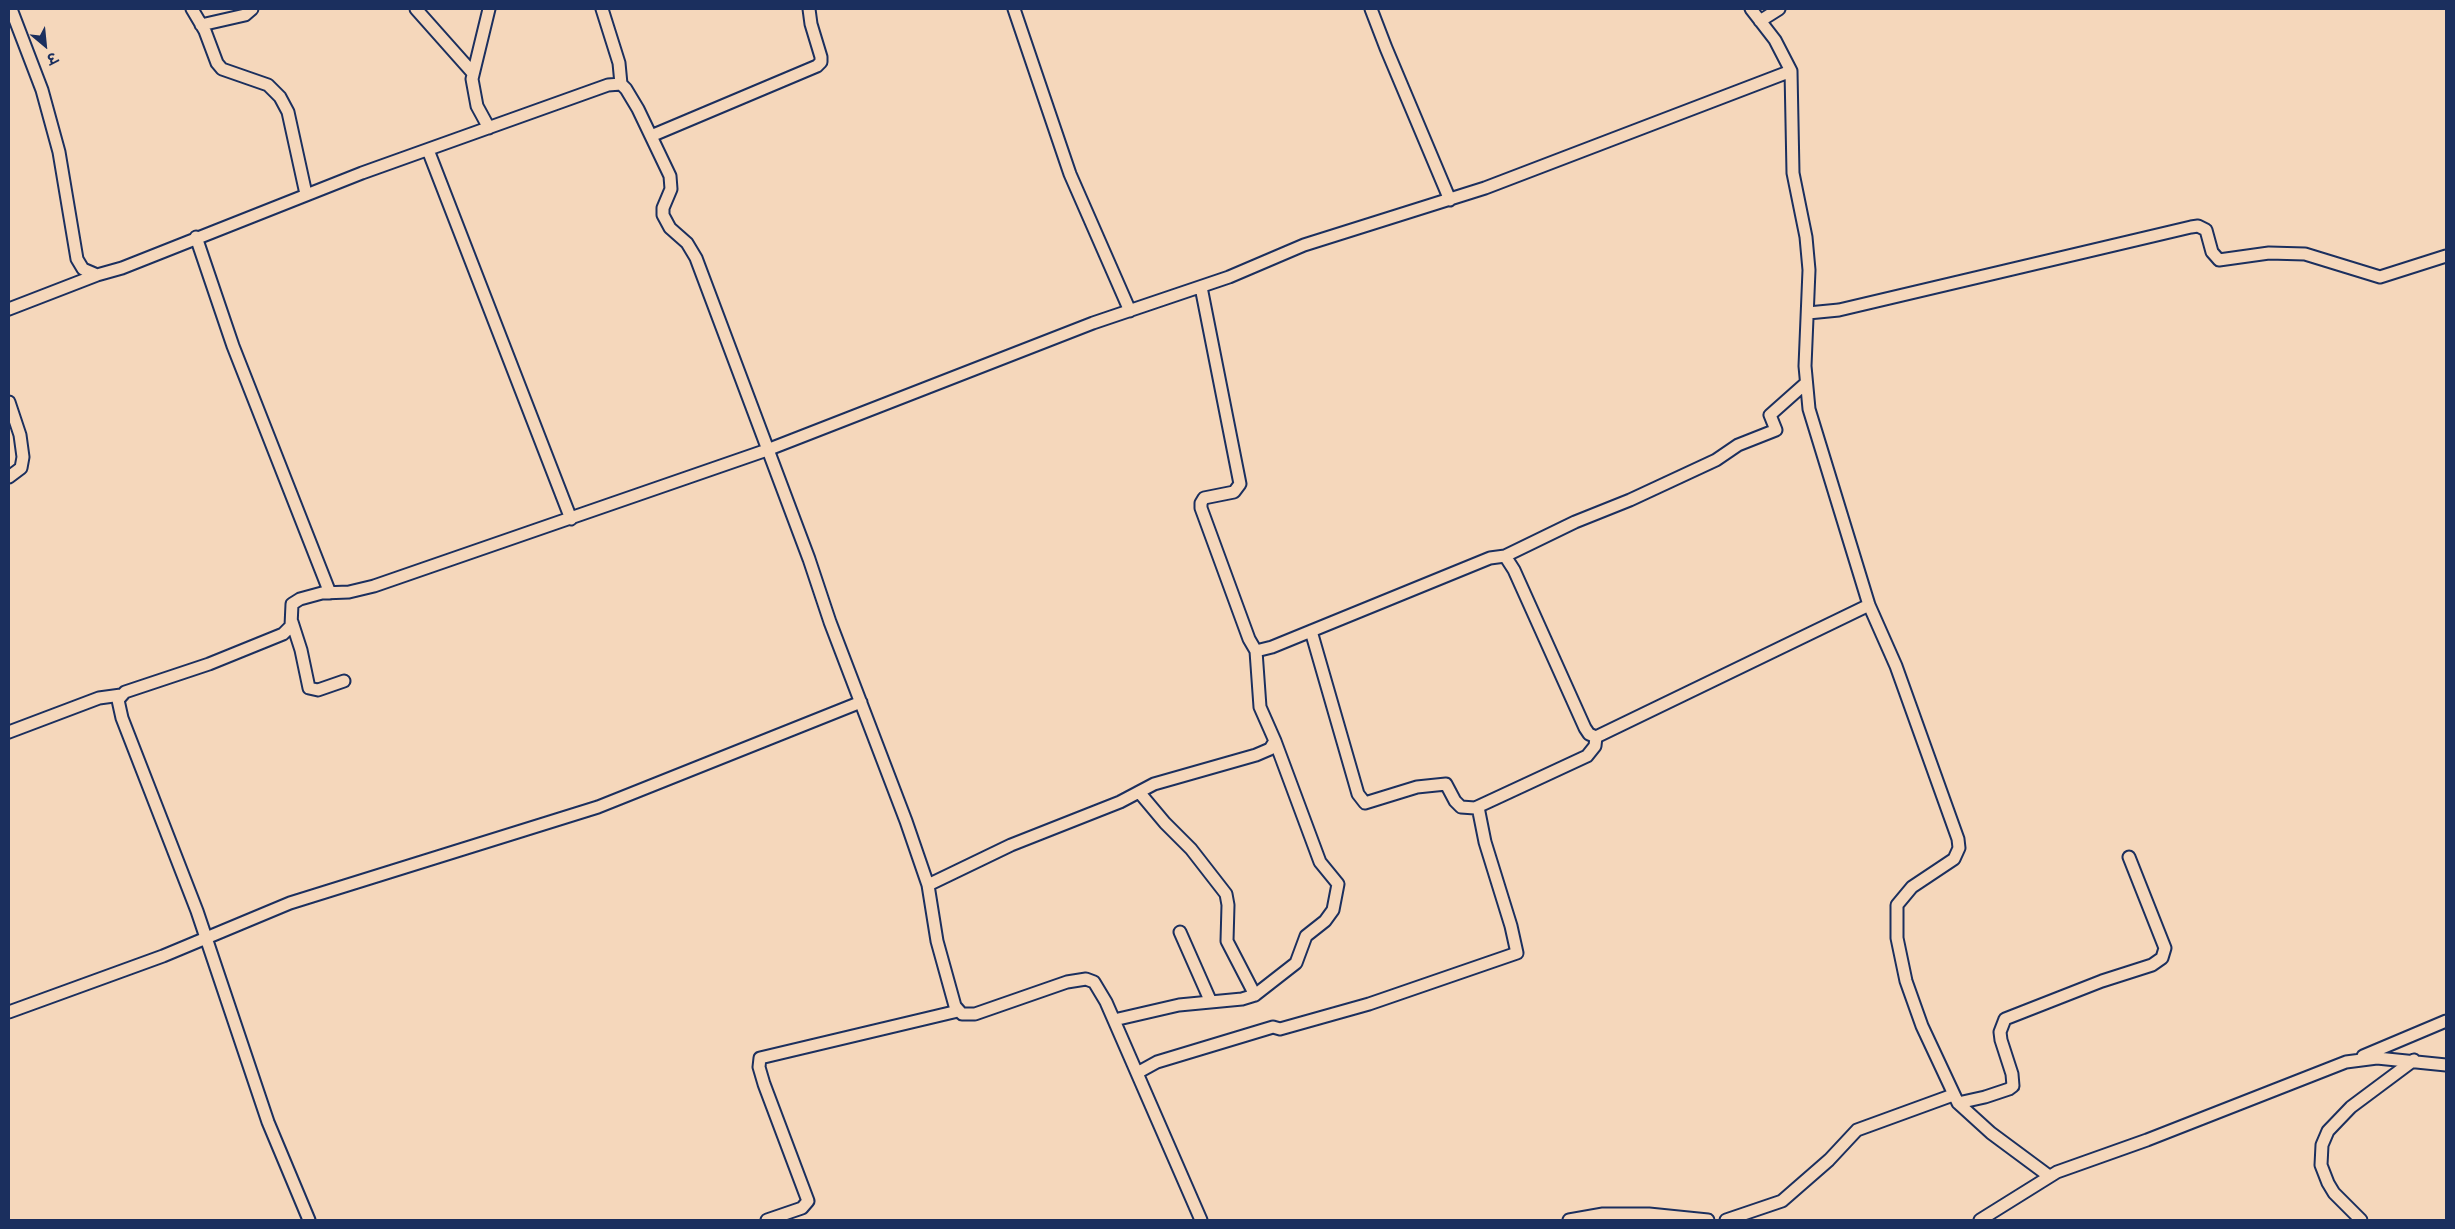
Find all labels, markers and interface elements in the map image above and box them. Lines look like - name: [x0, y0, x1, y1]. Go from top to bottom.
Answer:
- north arrow: [20, 20, 70, 70]
- text: उ: [44, 48, 61, 69]

